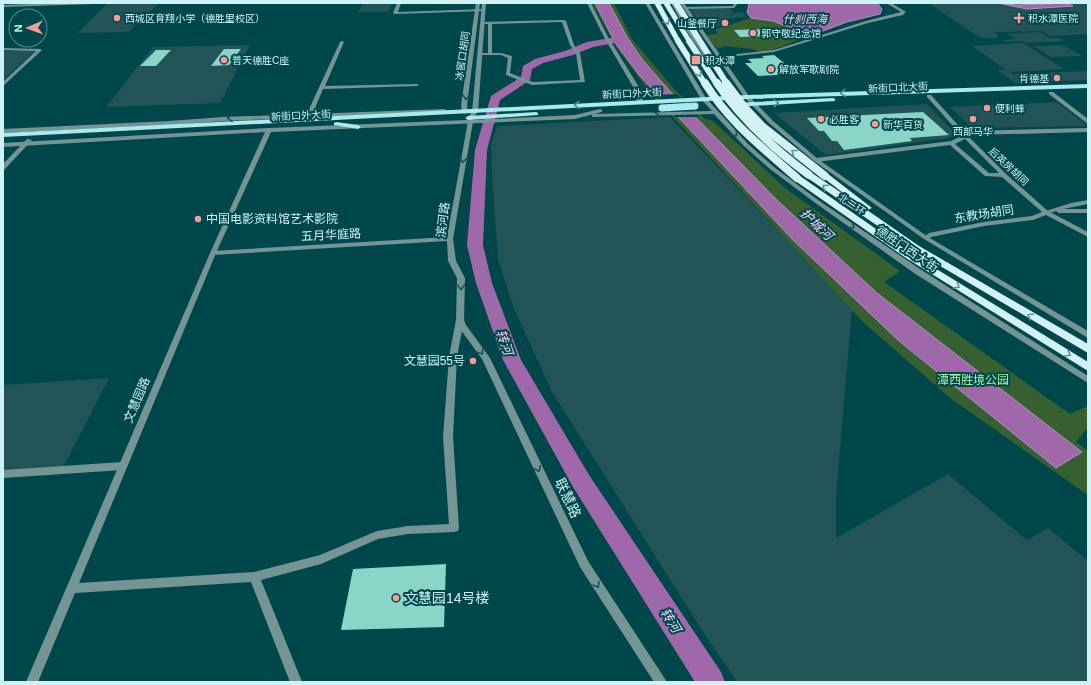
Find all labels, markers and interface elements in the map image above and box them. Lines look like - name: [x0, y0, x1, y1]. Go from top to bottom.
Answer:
- north arrow: [8, 8, 48, 48]
- marker: 积水潭医院: [1013, 12, 1025, 24]
- marker: 西城区育翔小学（德胜里校区）: [112, 13, 122, 23]
- place label: 西城区育翔小学（德胜里校区）: [125, 13, 265, 24]
- water label: 什刹西海: [783, 13, 829, 25]
- place label: 积水潭医院: [1028, 13, 1078, 24]
- one-way arrow: [663, 18, 670, 25]
- place label: 山釜餐厅: [677, 18, 717, 29]
- marker: 山釜餐厅: [720, 18, 730, 28]
- text: N: [12, 24, 24, 33]
- marker: 郭守敬纪念馆: [748, 28, 758, 38]
- place label: 郭守敬纪念馆: [761, 28, 821, 39]
- street label: 冰窖口胡同: [454, 31, 471, 82]
- marker: 积水潭: [690, 54, 702, 66]
- marker: 普天德胜C座: [219, 55, 229, 65]
- place label: 普天德胜C座: [232, 55, 289, 66]
- place label: 积水潭: [705, 55, 735, 66]
- marker: 解放军歌剧院: [766, 64, 776, 74]
- place label: 解放军歌剧院: [779, 64, 839, 75]
- one-way arrow: [694, 70, 701, 77]
- place label: 肯德基: [1019, 73, 1049, 84]
- marker: 肯德基: [1052, 73, 1062, 83]
- street label: 新街口北大街: [868, 80, 928, 95]
- street label: 新街口外大街: [602, 86, 662, 101]
- one-way arrow: [840, 89, 846, 97]
- one-way arrow: [462, 94, 471, 100]
- one-way arrow: [773, 99, 779, 107]
- one-way arrow: [574, 101, 580, 110]
- marker: 便利蜂: [982, 103, 992, 113]
- place label: 便利蜂: [995, 103, 1025, 114]
- street label: 新街口外大街: [271, 108, 331, 123]
- one-way arrow: [653, 110, 659, 119]
- one-way arrow: [227, 114, 233, 123]
- marker: 必胜客: [816, 114, 826, 124]
- place label: 必胜客: [829, 114, 860, 125]
- marker: 西部马华: [968, 114, 978, 124]
- marker: 新华百货: [870, 119, 880, 129]
- place label: 新华百货: [883, 119, 923, 130]
- place label: 西部马华: [953, 126, 993, 137]
- one-way arrow: [731, 129, 738, 137]
- street label: 后英房胡同: [987, 145, 1031, 187]
- one-way arrow: [791, 150, 798, 157]
- one-way arrow: [459, 157, 468, 163]
- one-way arrow: [823, 185, 830, 192]
- street label: 北二环: [836, 191, 867, 217]
- street label: 滨河路: [434, 201, 452, 239]
- street label: 东教场胡同: [953, 202, 1015, 226]
- water label: 护城河: [797, 206, 838, 245]
- place label: 中国电影资料馆艺术影院: [206, 212, 338, 226]
- marker: 中国电影资料馆艺术影院: [193, 214, 203, 224]
- one-way arrow: [848, 221, 855, 228]
- street label: 德胜门西大街: [873, 223, 941, 275]
- street label: 五月华庭路: [301, 226, 361, 244]
- one-way arrow: [953, 281, 960, 289]
- one-way arrow: [457, 284, 465, 290]
- one-way arrow: [1027, 313, 1034, 320]
- water label: 转河: [493, 327, 517, 360]
- one-way arrow: [477, 348, 484, 355]
- one-way arrow: [1064, 349, 1071, 357]
- place label: 文慧园55号: [404, 354, 465, 368]
- marker: 文慧园55号: [468, 356, 478, 366]
- park label: 潭西胜境公园: [937, 373, 1009, 387]
- street label: 文慧园路: [121, 375, 153, 425]
- one-way arrow: [533, 465, 541, 472]
- street label: 联慧路: [552, 476, 584, 520]
- one-way arrow: [592, 581, 599, 588]
- place label: 文慧园14号楼: [404, 590, 490, 606]
- marker: 文慧园14号楼: [391, 593, 401, 603]
- water label: 转河: [657, 605, 686, 638]

